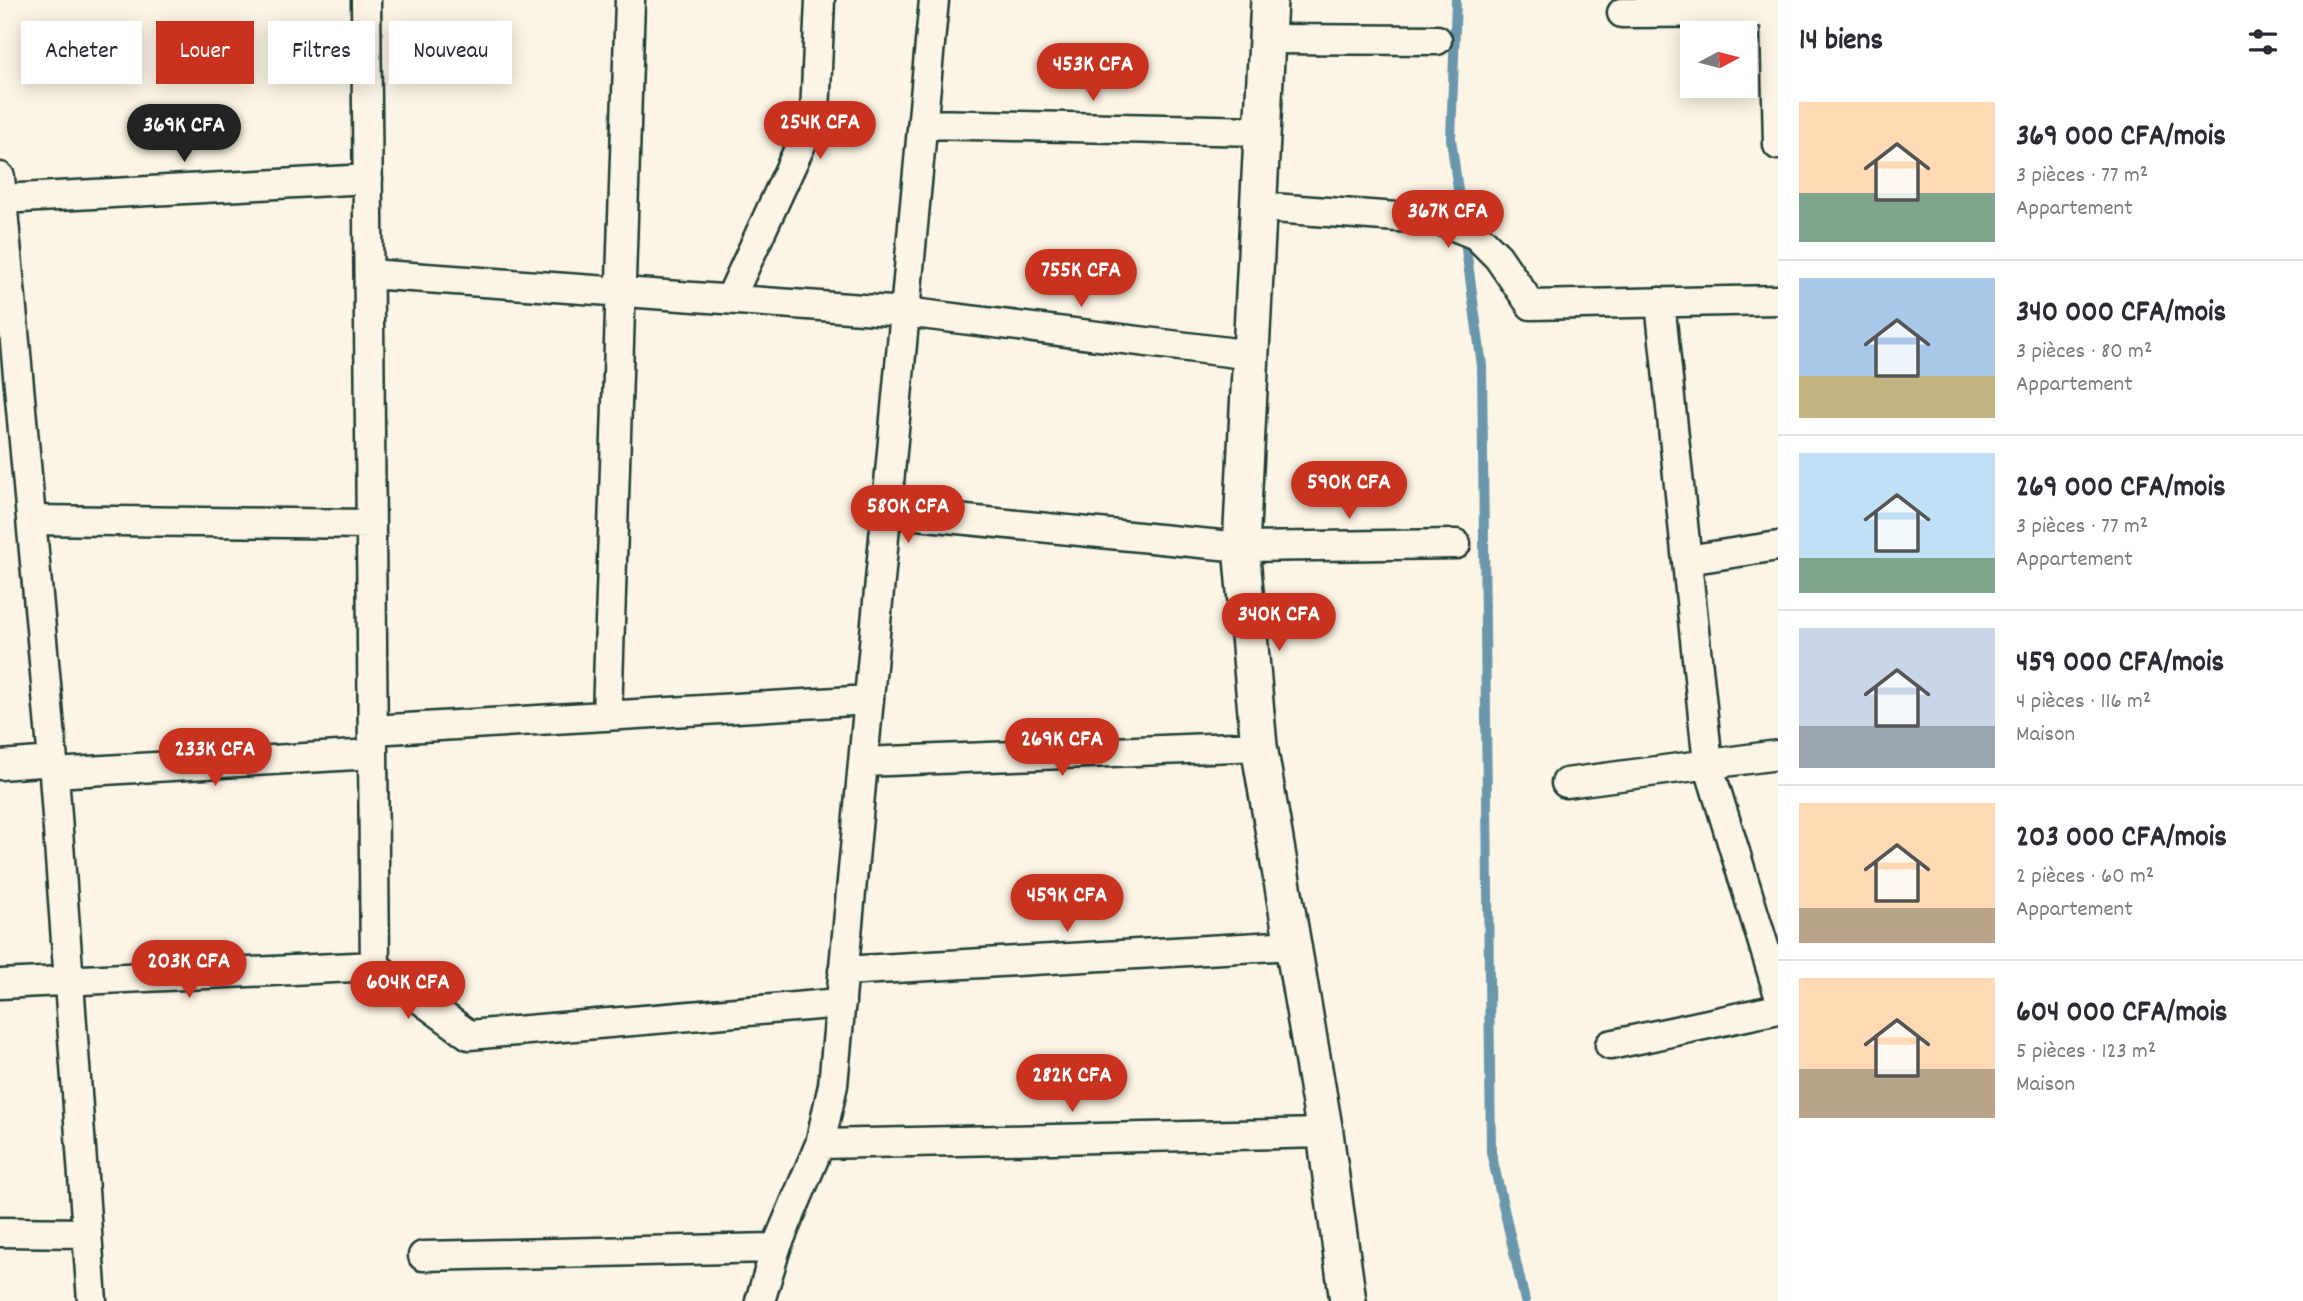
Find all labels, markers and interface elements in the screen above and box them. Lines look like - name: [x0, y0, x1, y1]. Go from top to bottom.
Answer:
- chip: Acheter: [21, 21, 142, 84]
- chip: Louer: [156, 21, 254, 84]
- chip: Filtres: [268, 21, 375, 84]
- chip: Nouveau: [389, 21, 512, 84]
- north arrow: [1680, 21, 1757, 98]
- map controls: [1680, 21, 1757, 98]
- text: 14 biens: [1799, 21, 1883, 64]
- icon: filters: [2244, 23, 2282, 61]
- pin: 453K CFA: [1021, 43, 1165, 103]
- text: 453K CFA: [1053, 49, 1133, 82]
- pin: 254K CFA: [748, 102, 892, 161]
- pin: 369K CFA: [112, 104, 256, 164]
- text: 254K CFA: [780, 107, 860, 140]
- text: 369K CFA: [143, 110, 225, 143]
- text: 369 000 CFA/mois: [2016, 117, 2226, 160]
- icon: home: [1855, 130, 1939, 214]
- text: 3 pièces · 77 m²: [2016, 160, 2148, 193]
- pin: 367K CFA: [1376, 190, 1520, 250]
- text: Appartement: [2016, 193, 2133, 226]
- text: 367K CFA: [1408, 196, 1488, 229]
- pin: 755K CFA: [1009, 250, 1153, 309]
- text: 755K CFA: [1041, 255, 1121, 288]
- text: 340 000 CFA/mois: [2016, 293, 2226, 336]
- icon: home: [1855, 306, 1939, 390]
- text: 3 pièces · 80 m²: [2016, 336, 2152, 369]
- text: Appartement: [2016, 369, 2133, 402]
- pin: 590K CFA: [1277, 462, 1421, 521]
- text: 590K CFA: [1307, 467, 1391, 500]
- text: 269 000 CFA/mois: [2016, 468, 2226, 511]
- icon: home: [1855, 481, 1939, 565]
- pin: 580K CFA: [836, 486, 980, 545]
- text: 580K CFA: [867, 491, 949, 524]
- text: 3 pièces · 77 m²: [2016, 511, 2148, 544]
- text: Appartement: [2016, 544, 2133, 577]
- pin: 340K CFA: [1207, 594, 1351, 653]
- text: 340K CFA: [1238, 599, 1320, 632]
- text: 459 000 CFA/mois: [2016, 643, 2224, 686]
- icon: home: [1855, 656, 1939, 740]
- text: 4 pièces · 116 m²: [2016, 686, 2151, 719]
- pin: 269K CFA: [990, 718, 1134, 778]
- text: Maison: [2016, 719, 2075, 752]
- text: 269K CFA: [1021, 724, 1103, 757]
- pin: 233K CFA: [143, 728, 287, 788]
- text: 233K CFA: [175, 734, 255, 767]
- text: 203 000 CFA/mois: [2016, 818, 2227, 861]
- icon: home: [1855, 831, 1939, 915]
- text: 2 pièces · 60 m²: [2016, 861, 2154, 894]
- pin: 459K CFA: [995, 874, 1139, 934]
- text: 459K CFA: [1027, 880, 1107, 913]
- text: Appartement: [2016, 894, 2133, 927]
- pin: 203K CFA: [117, 940, 261, 1000]
- text: 203K CFA: [148, 946, 230, 979]
- pin: 604K CFA: [336, 962, 480, 1021]
- text: 604K CFA: [366, 967, 450, 1000]
- text: 604 000 CFA/mois: [2016, 993, 2228, 1036]
- icon: home: [1855, 1006, 1939, 1090]
- text: 5 pièces · 123 m²: [2016, 1036, 2156, 1069]
- pin: 282K CFA: [1000, 1054, 1144, 1114]
- text: 282K CFA: [1032, 1060, 1112, 1093]
- text: Maison: [2016, 1069, 2075, 1102]

